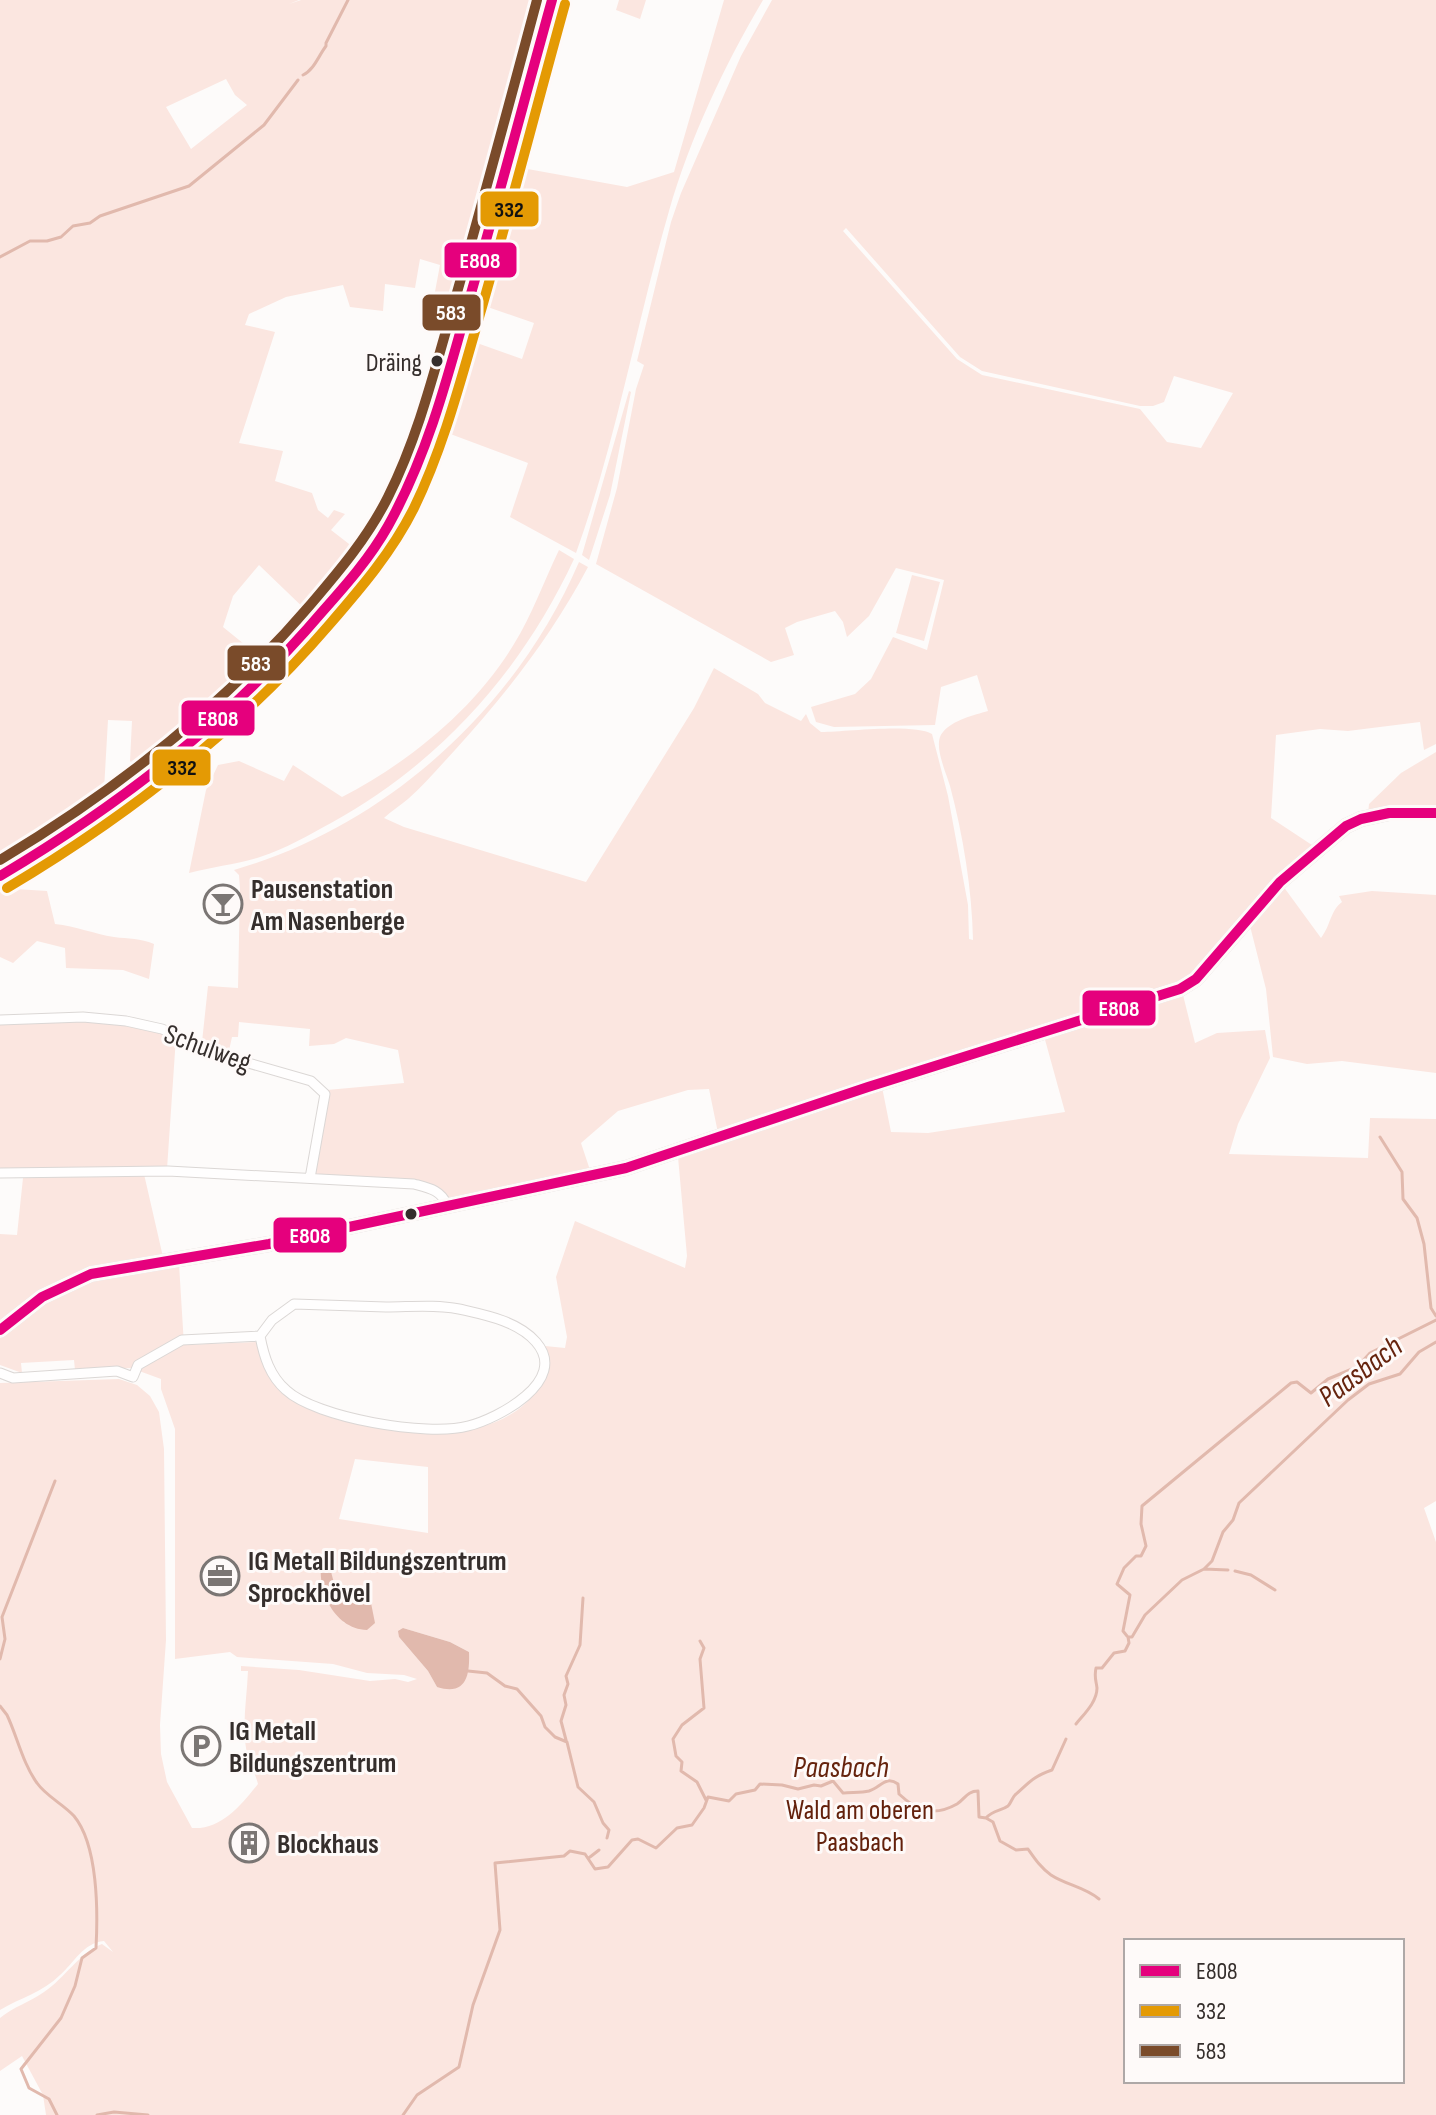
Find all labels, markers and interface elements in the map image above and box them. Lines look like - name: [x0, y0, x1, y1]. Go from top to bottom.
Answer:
- line badge: 332: [479, 190, 540, 228]
- text: 332: [494, 197, 524, 224]
- line badge: E808: [443, 241, 518, 279]
- text: E808: [460, 248, 500, 275]
- line badge: 583: [421, 293, 482, 332]
- text: 583: [436, 300, 466, 327]
- place label: Dräing: [366, 348, 422, 379]
- marker: Dräing: [429, 353, 445, 369]
- line badge: 583: [226, 644, 287, 682]
- text: 583: [241, 651, 271, 678]
- line badge: E808: [180, 699, 256, 737]
- text: E808: [198, 706, 238, 733]
- line badge: 332: [151, 748, 212, 787]
- text: 332: [167, 755, 197, 782]
- place label: Pausenstation Am Nasenberge: [250, 873, 405, 938]
- bar icon: Pausenstation Am Nasenberge: [202, 883, 244, 925]
- line badge: E808: [1081, 989, 1157, 1027]
- text: E808: [1099, 996, 1139, 1023]
- street label: Schulweg: [160, 1017, 255, 1079]
- unlabelled marker: [403, 1206, 419, 1222]
- line badge: E808: [272, 1216, 348, 1254]
- text: E808: [290, 1223, 330, 1250]
- water label: Paasbach: [1311, 1329, 1410, 1415]
- place label: IG Metall Bildungszentrum Sprockhövel: [248, 1545, 507, 1610]
- office icon: IG Metall Bildungszentrum Sprockhövel: [199, 1555, 241, 1597]
- place label: IG Metall Bildungszentrum: [229, 1715, 396, 1780]
- parking icon: IG Metall Bildungszentrum: [180, 1725, 222, 1767]
- water label: Paasbach: [793, 1750, 889, 1786]
- park label: Wald am oberen Paasbach: [786, 1794, 934, 1859]
- building icon: Blockhaus: [228, 1822, 270, 1864]
- place label: Blockhaus: [277, 1828, 379, 1861]
- legend: [1124, 1939, 1404, 2083]
- text: E808: [1196, 1957, 1238, 1986]
- text: 332: [1196, 1997, 1226, 2026]
- text: 583: [1196, 2037, 1226, 2066]

